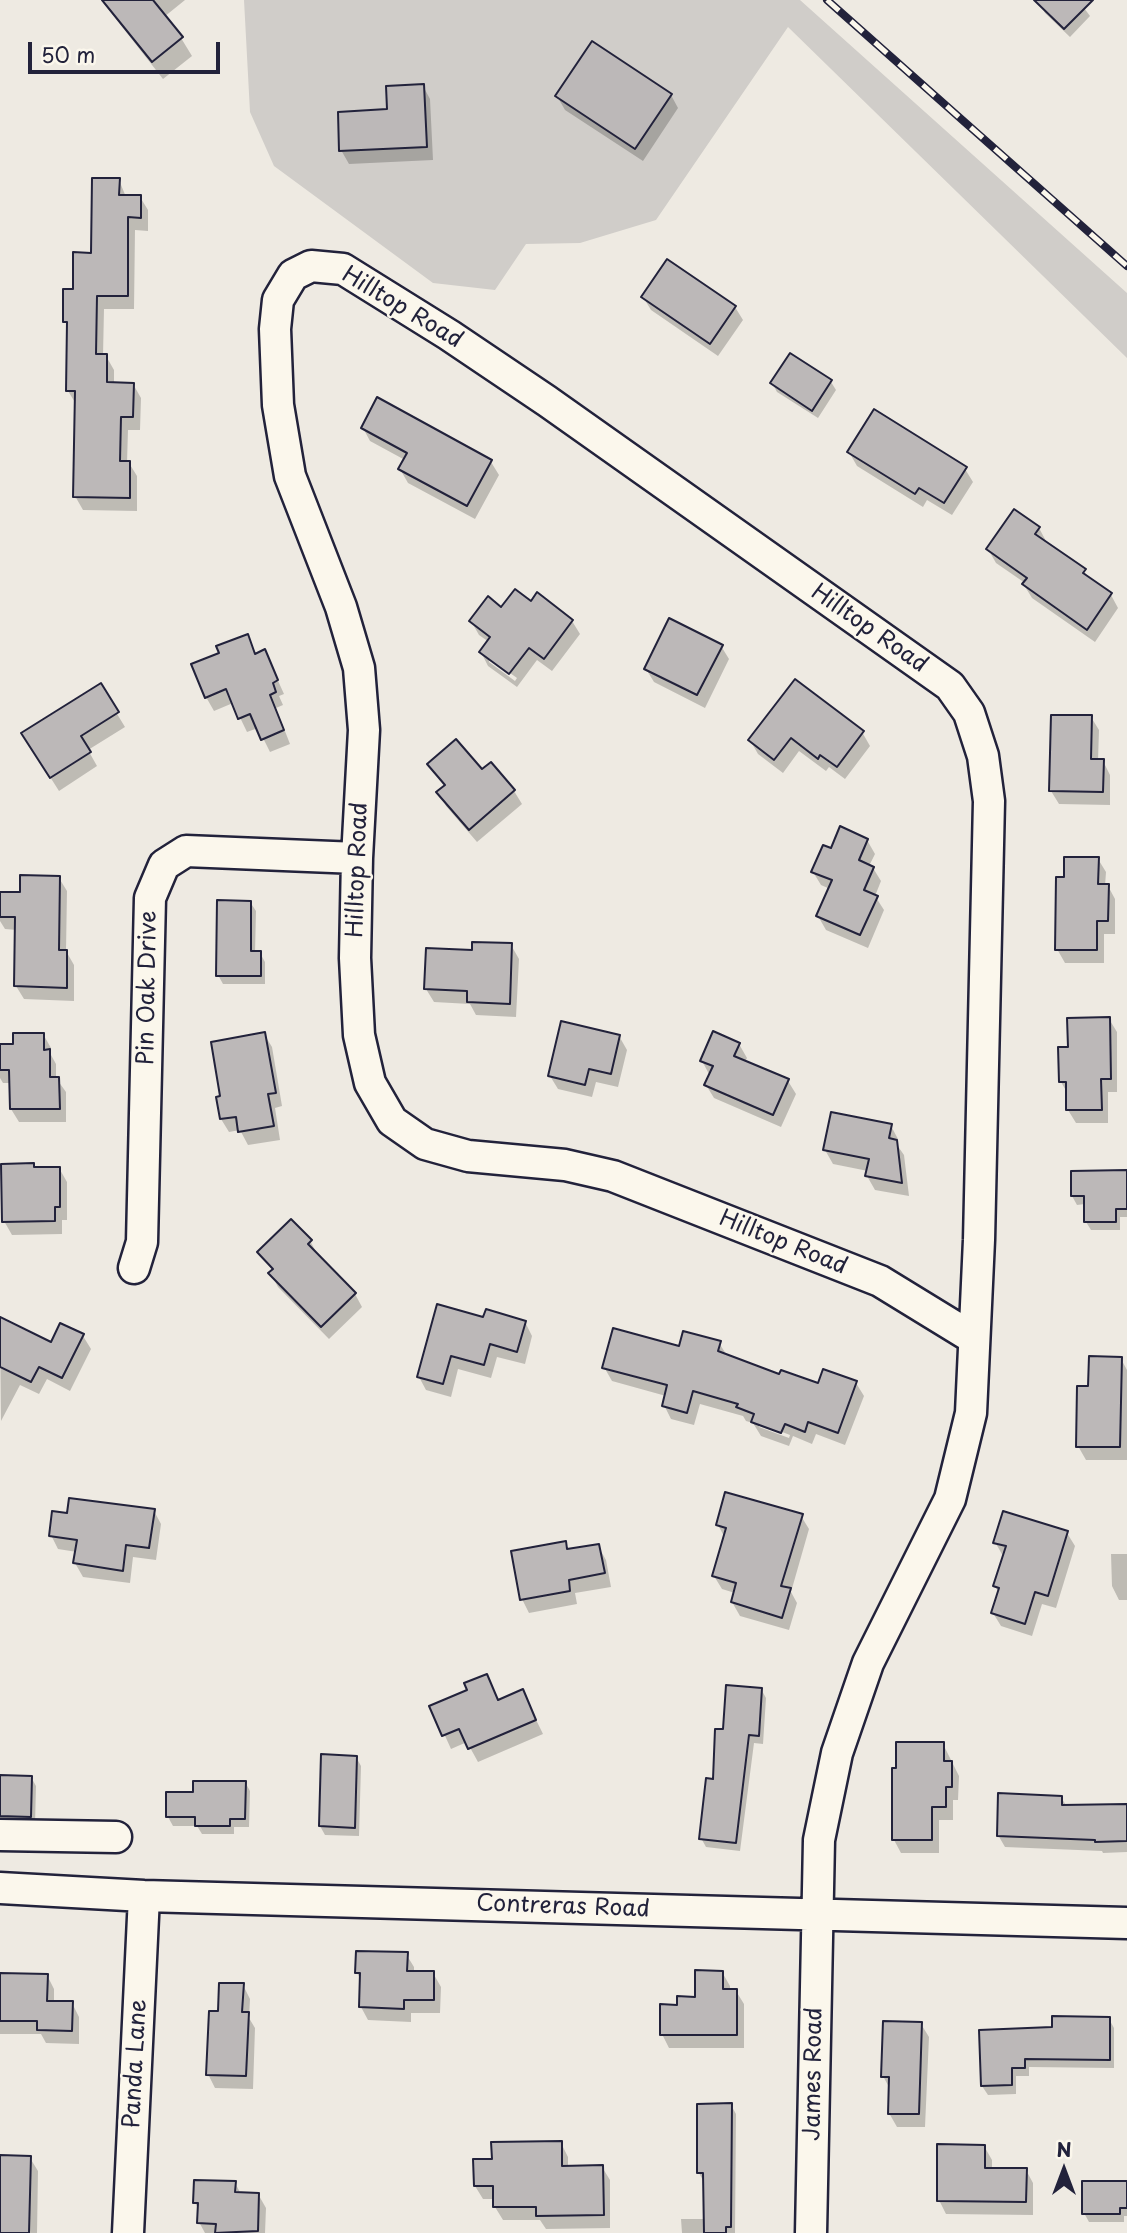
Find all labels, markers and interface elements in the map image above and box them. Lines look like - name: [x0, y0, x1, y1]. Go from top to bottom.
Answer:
- scale bar: [32, 28, 224, 72]
- text: 50 m: [41, 38, 95, 70]
- street label: Hilltop Road: [337, 261, 467, 355]
- street label: Hilltop Road: [805, 579, 933, 679]
- street label: Hilltop Road: [342, 802, 374, 938]
- street label: Pin Oak Drive: [133, 911, 163, 1065]
- street label: Hilltop Road: [715, 1205, 851, 1281]
- street label: Contreras Road: [476, 1890, 650, 1924]
- street label: Panda Lane: [119, 1999, 153, 2129]
- street label: James Road: [799, 2007, 829, 2141]
- north arrow: [1029, 2135, 1099, 2205]
- text: N: [1056, 2135, 1072, 2163]

